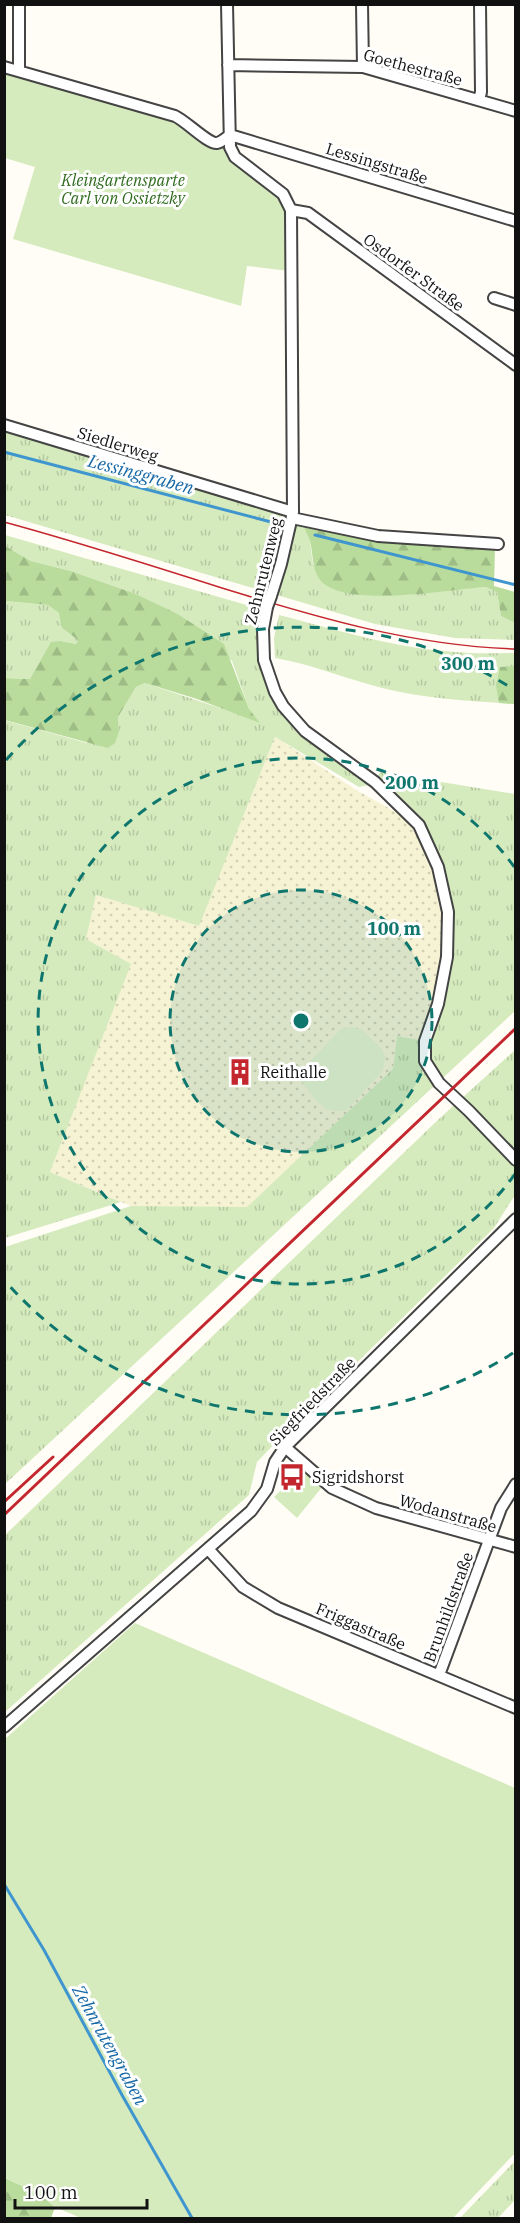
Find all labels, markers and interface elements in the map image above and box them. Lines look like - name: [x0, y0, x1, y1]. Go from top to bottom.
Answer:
- street label: Goethestraße: [361, 44, 465, 90]
- street label: Lessingstraße: [324, 138, 430, 188]
- park label: Kleingartensparte Carl von Ossietzky: [60, 170, 187, 208]
- street label: Osdorfer Straße: [360, 229, 468, 315]
- street label: Siedlerweg: [75, 422, 161, 466]
- water label: Lessinggraben: [85, 449, 197, 499]
- street label: Zehnrutenweg: [240, 515, 286, 627]
- text: 300 m: [441, 652, 496, 675]
- text: 200 m: [385, 771, 440, 794]
- text: 100 m: [367, 917, 422, 940]
- centre of rings: [291, 1011, 311, 1031]
- building icon: Reithalle: [225, 1057, 255, 1087]
- place label: Reithalle: [260, 1062, 327, 1082]
- street label: Siegfriedstraße: [265, 1352, 359, 1450]
- bus stop icon: Sigridshorst: [277, 1462, 307, 1492]
- place label: Sigridshorst: [312, 1467, 405, 1487]
- street label: Wodanstraße: [397, 1490, 499, 1536]
- street label: Brunhildstraße: [419, 1549, 477, 1665]
- street label: Friggastraße: [313, 1598, 409, 1654]
- water label: Zehnrutengraben: [67, 1980, 153, 2110]
- scale bar: [15, 2172, 147, 2210]
- text: 100 m: [24, 2181, 78, 2204]

